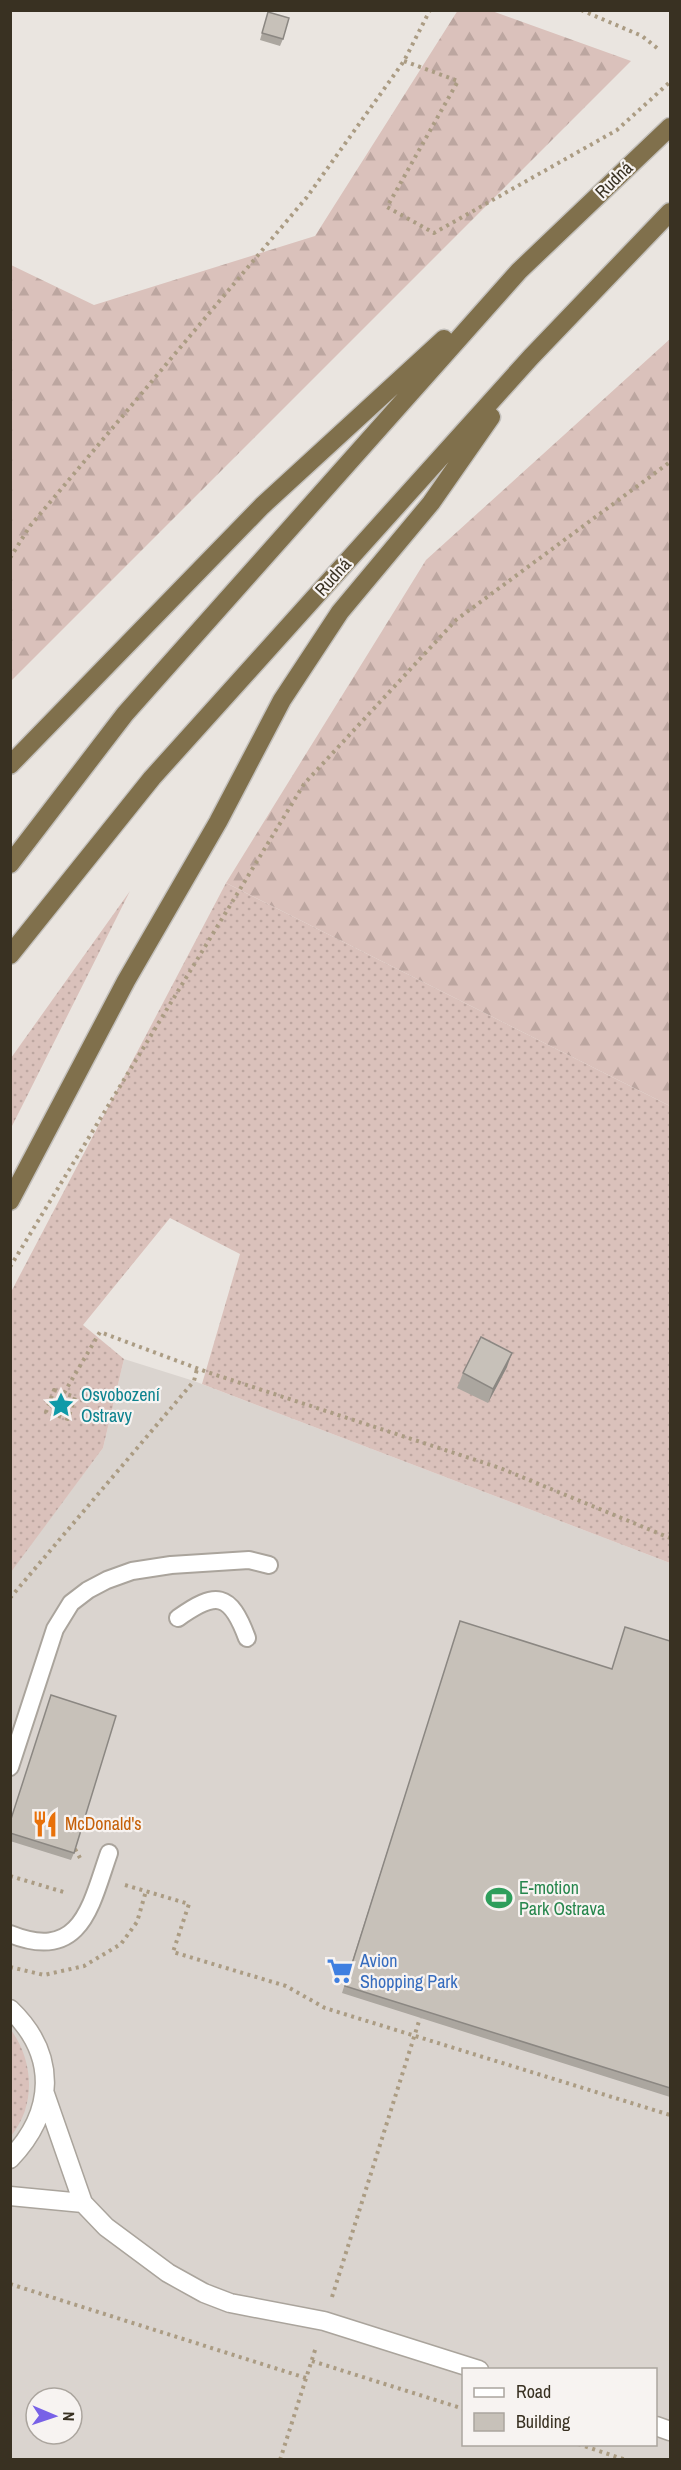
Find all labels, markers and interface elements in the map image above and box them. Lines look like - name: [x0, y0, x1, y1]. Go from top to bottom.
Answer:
- street label: Rudná: [589, 156, 638, 204]
- street label: Rudná: [309, 552, 356, 601]
- place label: Osvobození Ostravy: [81, 1382, 161, 1428]
- place icon: Osvobození Ostravy: [46, 1390, 76, 1420]
- restaurant icon: McDonald's: [30, 1809, 60, 1839]
- place label: McDonald's: [65, 1811, 142, 1836]
- place label: E-motion Park Ostrava: [519, 1875, 605, 1921]
- sports icon: E-motion Park Ostrava: [484, 1883, 514, 1913]
- place label: Avion Shopping Park: [359, 1948, 458, 1994]
- supermarket icon: Avion Shopping Park: [325, 1956, 355, 1986]
- legend: [462, 2368, 657, 2446]
- text: Road: [516, 2379, 551, 2404]
- north arrow: [24, 2386, 84, 2446]
- text: Building: [516, 2409, 571, 2434]
- text: N: [58, 2411, 80, 2422]

